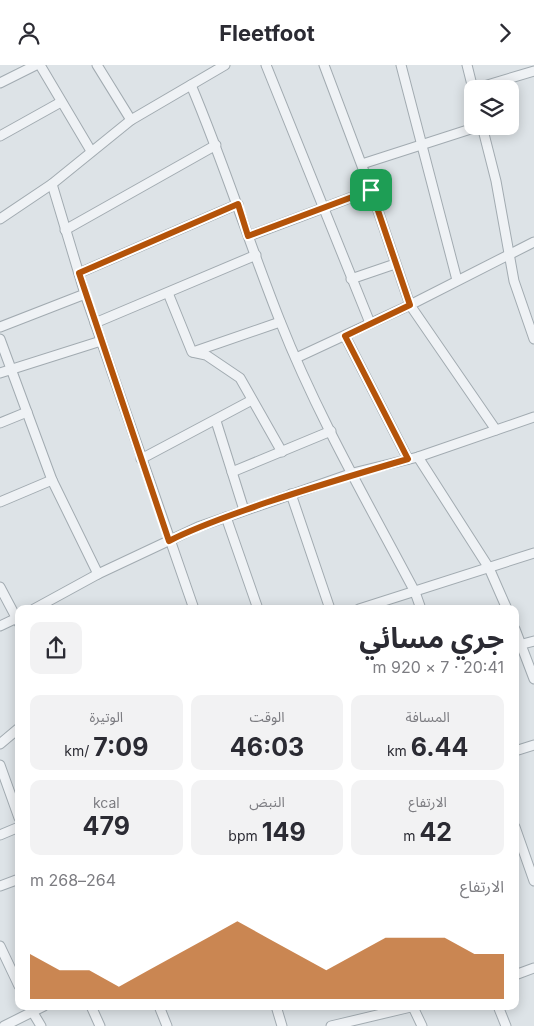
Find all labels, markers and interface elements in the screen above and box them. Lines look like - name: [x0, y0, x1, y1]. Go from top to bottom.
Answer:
- icon: person: [15, 19, 43, 47]
- icon: forward: [491, 19, 519, 47]
- text: Fleetfoot: [219, 20, 315, 46]
- map controls: [464, 80, 519, 135]
- button: layers: [464, 80, 519, 135]
- pin: [350, 169, 392, 211]
- icon: arrive: [357, 176, 385, 204]
- text: جري مسائي: [359, 621, 504, 655]
- button: share: [30, 622, 82, 674]
- text: 20:41 · 7 × 920 m: [372, 657, 504, 677]
- text: الوتيرة: [90, 708, 123, 725]
- text: الوقت: [249, 708, 285, 725]
- text: المسافة: [406, 708, 450, 725]
- text: 7:09: [93, 732, 148, 762]
- text: 46:03: [230, 732, 304, 762]
- text: 6.44: [411, 732, 468, 762]
- text: /km: [64, 742, 93, 759]
- text: km: [387, 742, 411, 759]
- text: النبض: [249, 793, 285, 810]
- text: الارتفاع: [408, 793, 447, 810]
- text: kcal: [93, 794, 120, 811]
- text: 479: [83, 811, 130, 841]
- text: 149: [262, 817, 306, 847]
- text: 42: [419, 817, 452, 847]
- text: bpm: [228, 827, 262, 844]
- text: m: [403, 827, 419, 844]
- text: 264–268 m: [30, 870, 116, 890]
- text: الارتفاع: [460, 876, 504, 896]

